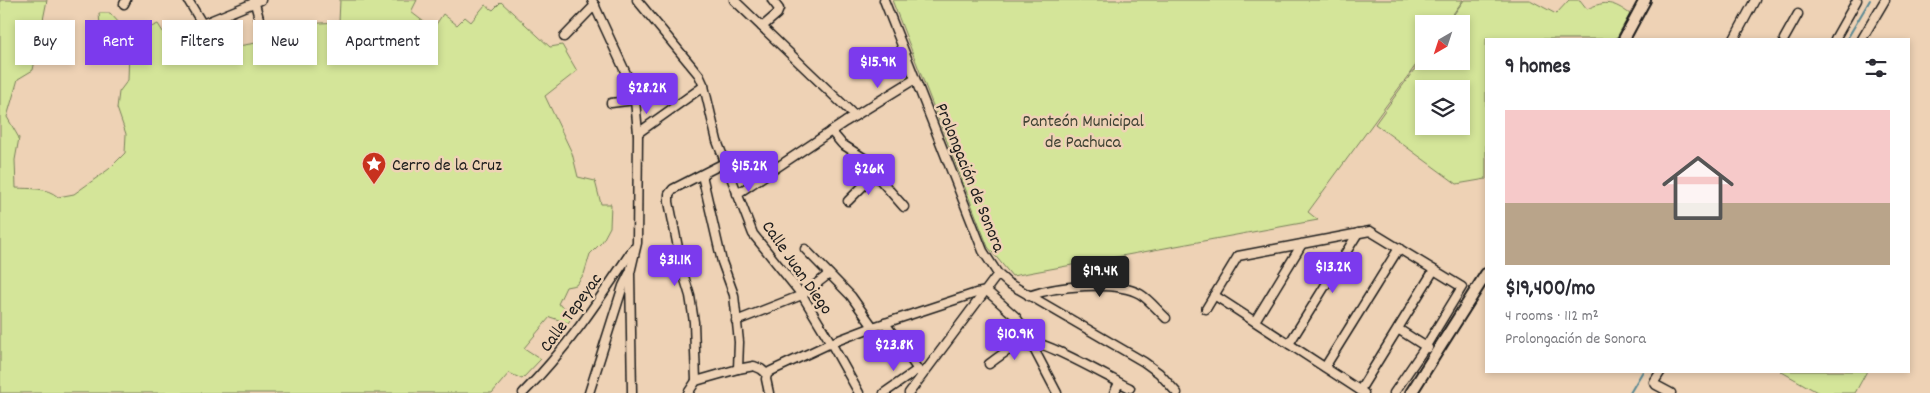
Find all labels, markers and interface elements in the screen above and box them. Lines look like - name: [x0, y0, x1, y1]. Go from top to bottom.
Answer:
- north arrow: [1415, 15, 1470, 70]
- map controls: [1415, 15, 1470, 135]
- chip: Buy: [15, 20, 75, 65]
- chip: Rent: [85, 20, 152, 65]
- chip: Filters: [162, 20, 243, 65]
- chip: New: [253, 20, 317, 65]
- chip: Apartment: [327, 20, 438, 65]
- pin: $15.9K: [837, 46, 919, 89]
- text: $15.9K: [860, 51, 896, 74]
- text: 9 homes: [1505, 53, 1571, 83]
- icon: filters: [1862, 54, 1890, 82]
- pin: $28.2K: [606, 72, 688, 115]
- text: $28.2K: [628, 77, 666, 100]
- button: layers: [1415, 80, 1470, 135]
- street label: Prolongación de Sonora: [927, 100, 1010, 257]
- park label: Panteón Municipal de Pachuca: [1022, 110, 1144, 156]
- icon: home: [1653, 143, 1743, 233]
- pin: $15.2K: [708, 150, 790, 193]
- place icon: Cerro de la Cruz: [361, 151, 387, 185]
- place label: Cerro de la Cruz: [392, 154, 502, 179]
- pin: $26K: [839, 154, 899, 196]
- text: $15.2K: [731, 155, 767, 178]
- text: $26K: [854, 158, 884, 181]
- street label: Calle Juan Diego: [754, 216, 838, 320]
- pin: $31.1K: [634, 244, 716, 287]
- text: $31.1K: [659, 249, 691, 272]
- pin: $13.2K: [1292, 252, 1374, 294]
- pin: $19.4K: [1059, 256, 1141, 298]
- text: $13.2K: [1315, 256, 1351, 279]
- text: $19.4K: [1082, 260, 1118, 283]
- street label: Calle Tepeyac: [535, 269, 609, 358]
- text: $19,400/mo: [1505, 275, 1595, 305]
- text: 4 rooms · 112 m²: [1505, 305, 1599, 328]
- pin: $10.9K: [974, 318, 1056, 361]
- text: $10.9K: [996, 323, 1034, 346]
- text: Prolongación de Sonora: [1505, 328, 1646, 351]
- pin: $23.8K: [853, 330, 935, 372]
- text: $23.8K: [875, 334, 913, 357]

